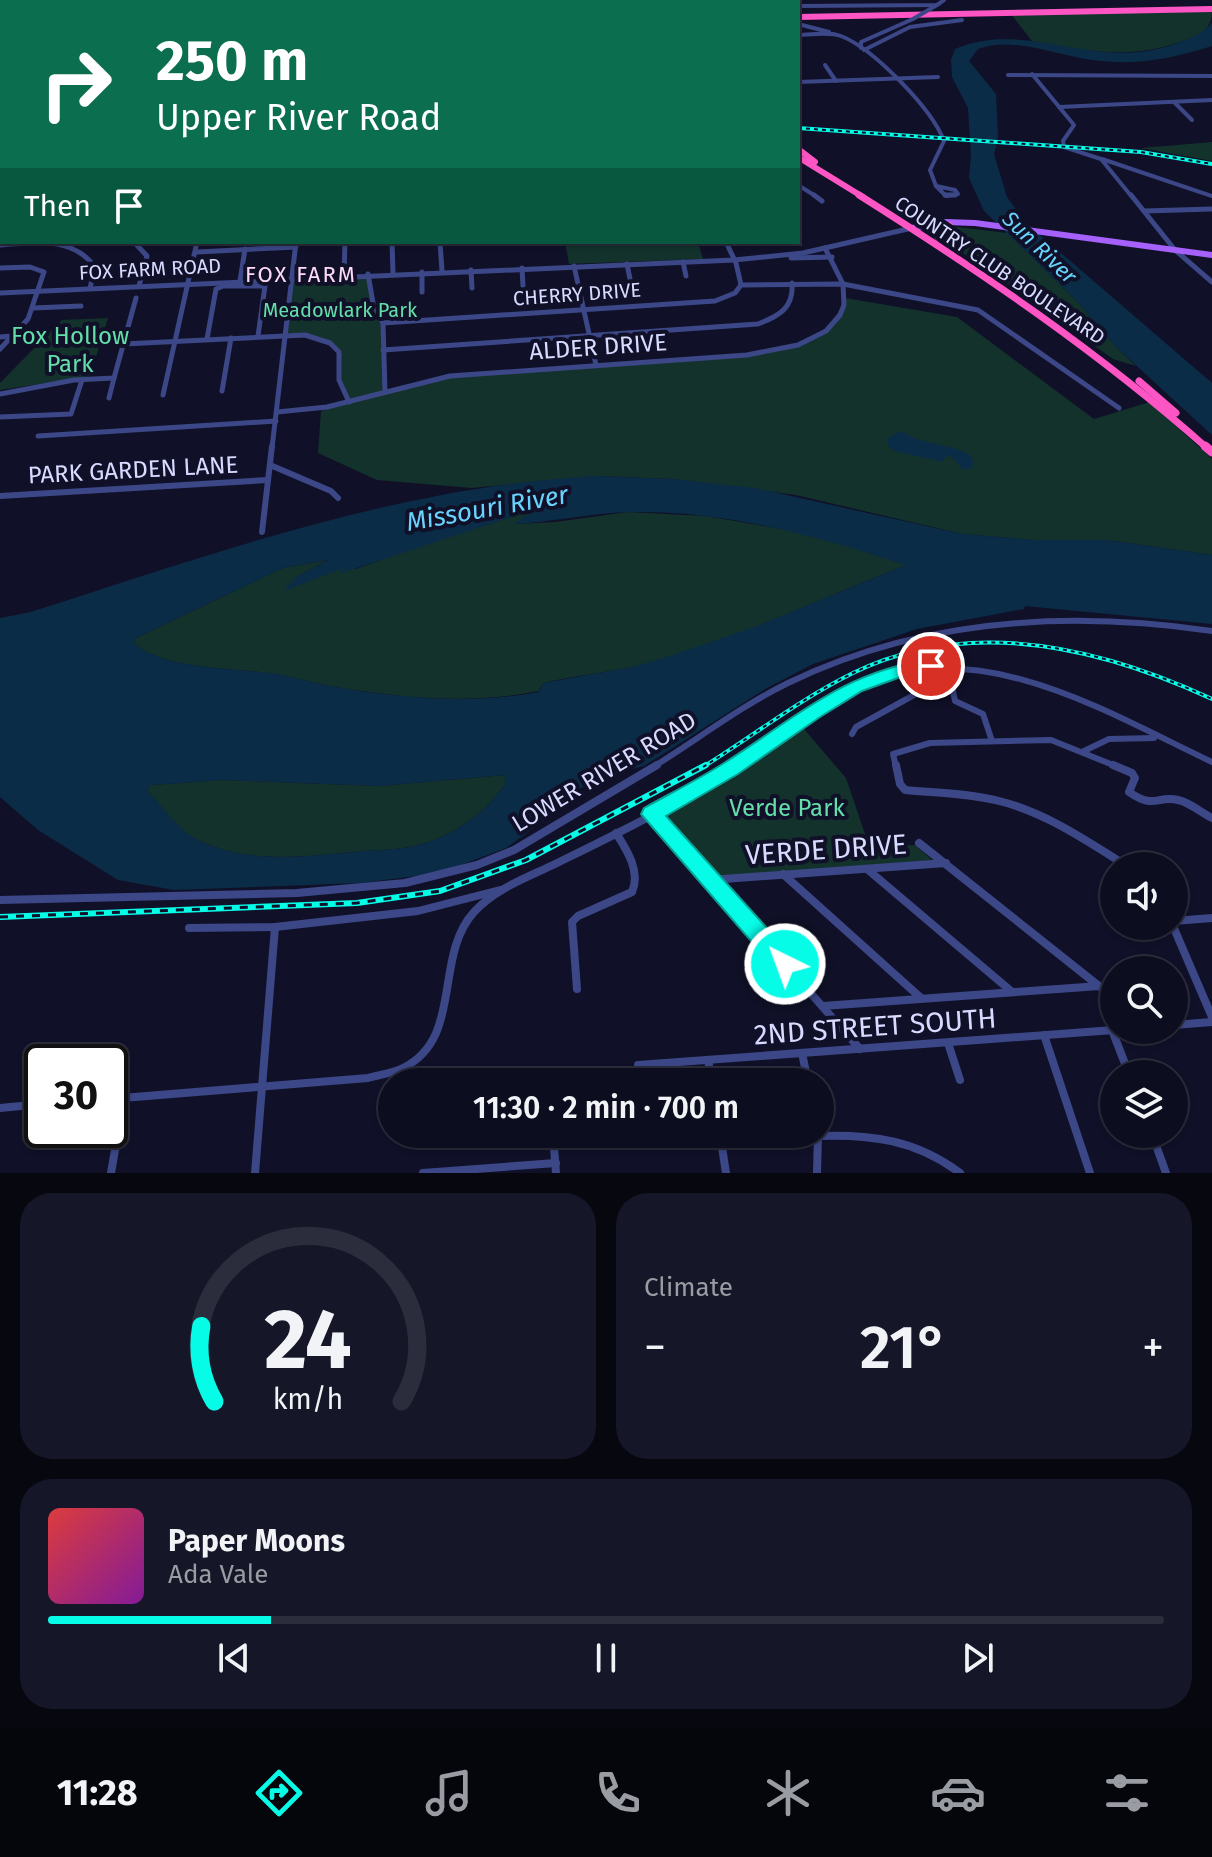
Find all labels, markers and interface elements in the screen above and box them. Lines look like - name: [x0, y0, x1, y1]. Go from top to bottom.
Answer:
- text: 250 m: [156, 28, 308, 95]
- icon: right: [24, 32, 128, 136]
- text: Upper River Road: [156, 96, 441, 140]
- icon: arrive: [107, 184, 151, 228]
- text: Then: [24, 188, 91, 224]
- street label: COUNTRY CLUB BOULEVARD: [890, 191, 1110, 349]
- water label: Sun River: [996, 205, 1083, 290]
- street label: FOX FARM ROAD: [78, 253, 222, 285]
- district label: FOX FARM: [245, 261, 357, 288]
- street label: CHERRY DRIVE: [512, 278, 642, 310]
- park label: Meadowlark Park: [263, 298, 418, 322]
- park label: Fox Hollow Park: [11, 322, 129, 378]
- street label: ALDER DRIVE: [528, 328, 668, 366]
- street label: PARK GARDEN LANE: [27, 451, 239, 489]
- water label: Missouri River: [404, 479, 571, 538]
- pin: [897, 632, 965, 700]
- icon: arrive: [909, 644, 953, 688]
- street label: LOWER RIVER ROAD: [507, 706, 701, 838]
- park label: Verde Park: [729, 794, 845, 822]
- street label: VERDE DRIVE: [744, 827, 908, 872]
- map controls: [1100, 852, 1188, 1148]
- button: sound: [1100, 852, 1188, 940]
- position arrow: [743, 922, 827, 1006]
- button: search: [1100, 956, 1188, 1044]
- street label: 2ND STREET SOUTH: [753, 1002, 997, 1051]
- speed limit sign: 30: [24, 1044, 128, 1148]
- button: layers: [1100, 1060, 1188, 1148]
- text: 11:30 · 2 min · 700 m: [473, 1090, 739, 1126]
- text: Climate: [644, 1272, 733, 1303]
- text: 24: [264, 1290, 352, 1390]
- text: 21°: [860, 1312, 948, 1384]
- text: −: [644, 1321, 666, 1374]
- text: +: [1142, 1321, 1164, 1374]
- text: km/h: [273, 1382, 343, 1417]
- text: Paper Moons: [168, 1523, 345, 1559]
- text: Ada Vale: [168, 1559, 268, 1590]
- icon: previous: [212, 1636, 256, 1680]
- icon: pause: [584, 1636, 628, 1680]
- icon: next: [956, 1636, 1000, 1680]
- icon: directions: [251, 1765, 307, 1821]
- icon: music: [421, 1765, 477, 1821]
- icon: phone: [590, 1765, 646, 1821]
- icon: climate: [760, 1765, 816, 1821]
- icon: car: [930, 1765, 986, 1821]
- icon: filters: [1099, 1765, 1155, 1821]
- text: 11:28: [57, 1771, 138, 1815]

